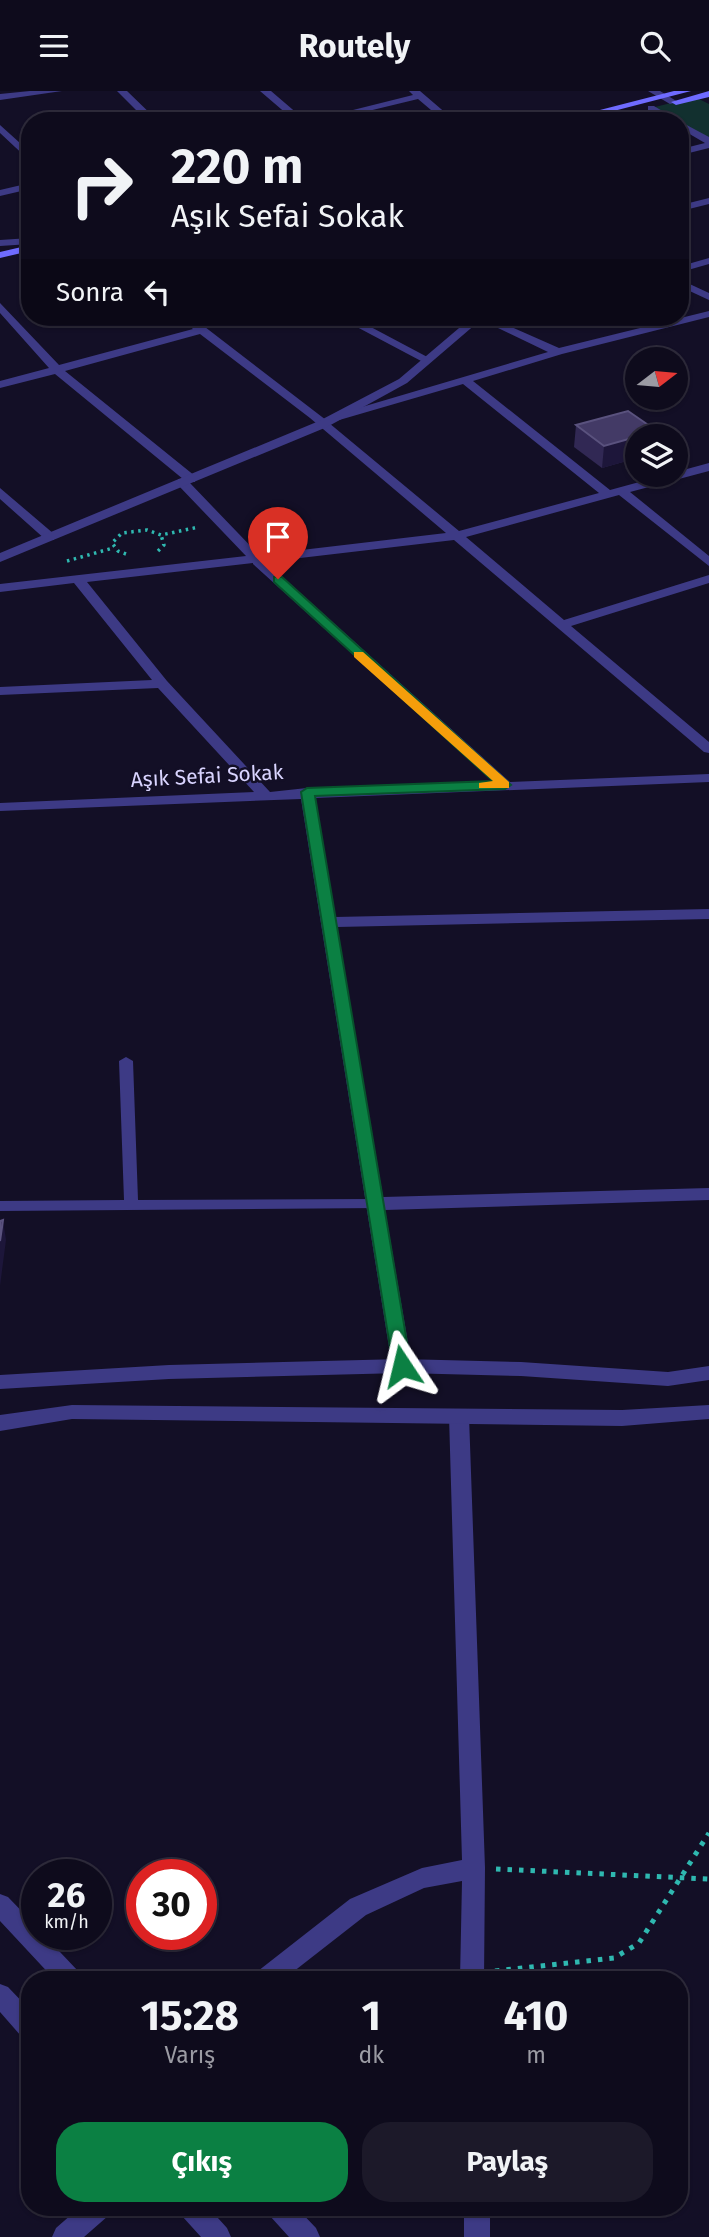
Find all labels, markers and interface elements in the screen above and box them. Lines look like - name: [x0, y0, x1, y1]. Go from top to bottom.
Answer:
- icon: menu: [35, 27, 73, 65]
- text: Routely: [299, 27, 410, 65]
- icon: search: [636, 27, 674, 65]
- text: 220 m: [171, 137, 303, 196]
- icon: right: [56, 140, 147, 231]
- text: Aşık Sefai Sokak: [171, 197, 404, 235]
- icon: left: [138, 273, 176, 311]
- text: Sonra: [56, 277, 124, 308]
- north arrow: [625, 347, 688, 409]
- map controls: [625, 347, 688, 487]
- button: layers: [625, 424, 688, 487]
- pin: [248, 507, 308, 579]
- icon: arrive: [259, 518, 297, 556]
- street label: Aşık Sefai Sokak: [130, 759, 284, 793]
- position arrow: [365, 1329, 439, 1403]
- speed limit sign: 30: [126, 1859, 217, 1950]
- text: 26: [48, 1874, 85, 1916]
- text: km/h: [44, 1911, 89, 1933]
- text: 15:28: [141, 1991, 239, 2041]
- text: 1: [361, 1991, 381, 2041]
- text: 410: [504, 1991, 568, 2041]
- text: Varış: [164, 2041, 215, 2069]
- text: dk: [358, 2041, 384, 2069]
- text: m: [526, 2041, 546, 2069]
- button: Çıkış: [56, 2122, 348, 2202]
- button: Paylaş: [362, 2122, 653, 2202]

